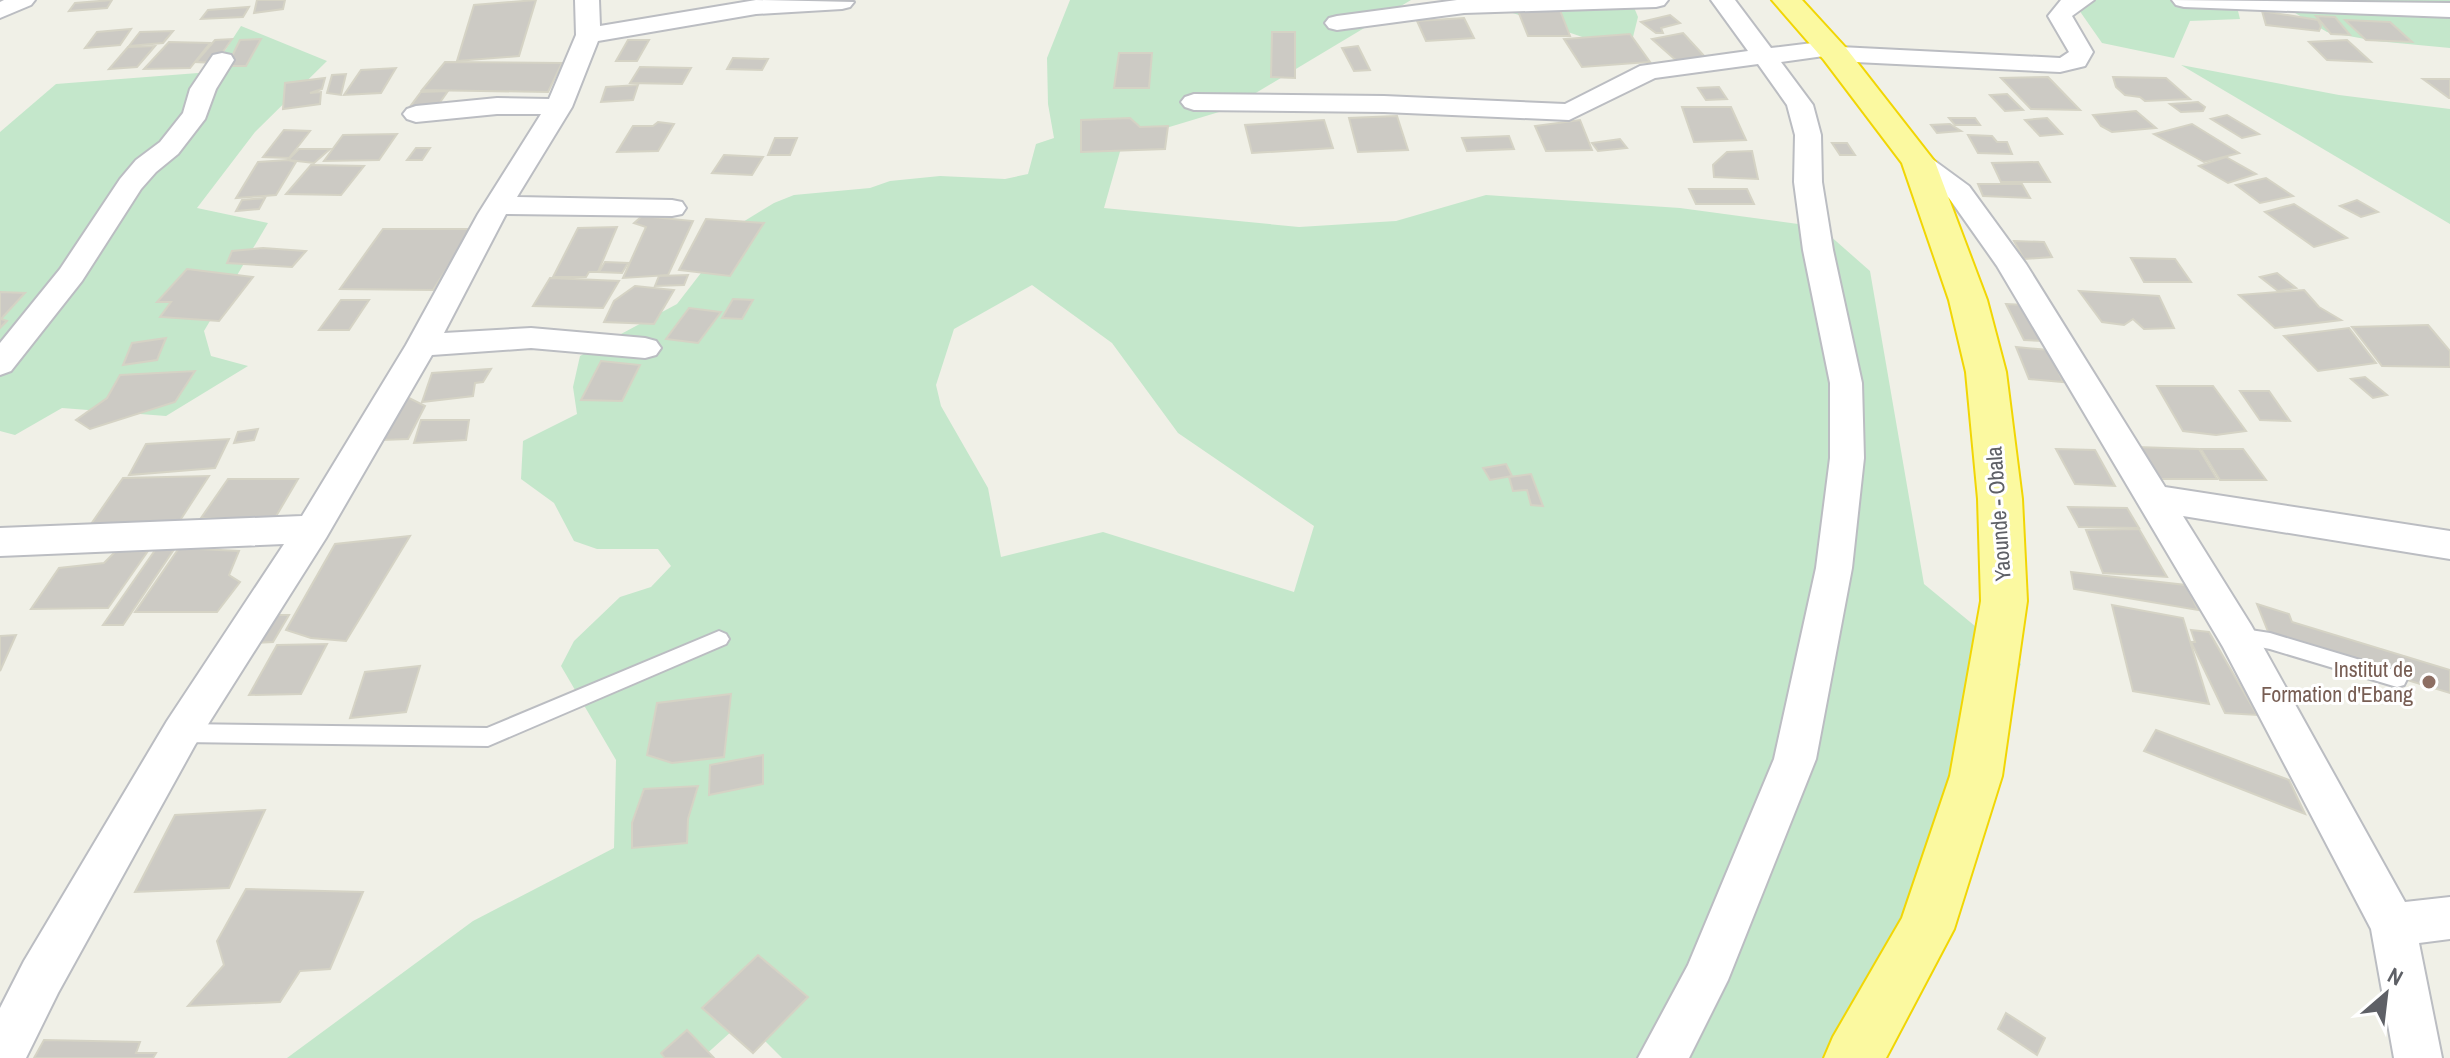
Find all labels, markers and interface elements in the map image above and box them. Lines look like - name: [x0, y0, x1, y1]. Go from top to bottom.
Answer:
- street label: Yaounde - Obala: [1978, 446, 2018, 582]
- place label: Institut de Formation d'Ebang: [2261, 654, 2413, 709]
- marker: Institut de Formation d'Ebang: [2420, 673, 2438, 691]
- north arrow: [2346, 954, 2426, 1034]
- text: N: [2383, 960, 2408, 993]

